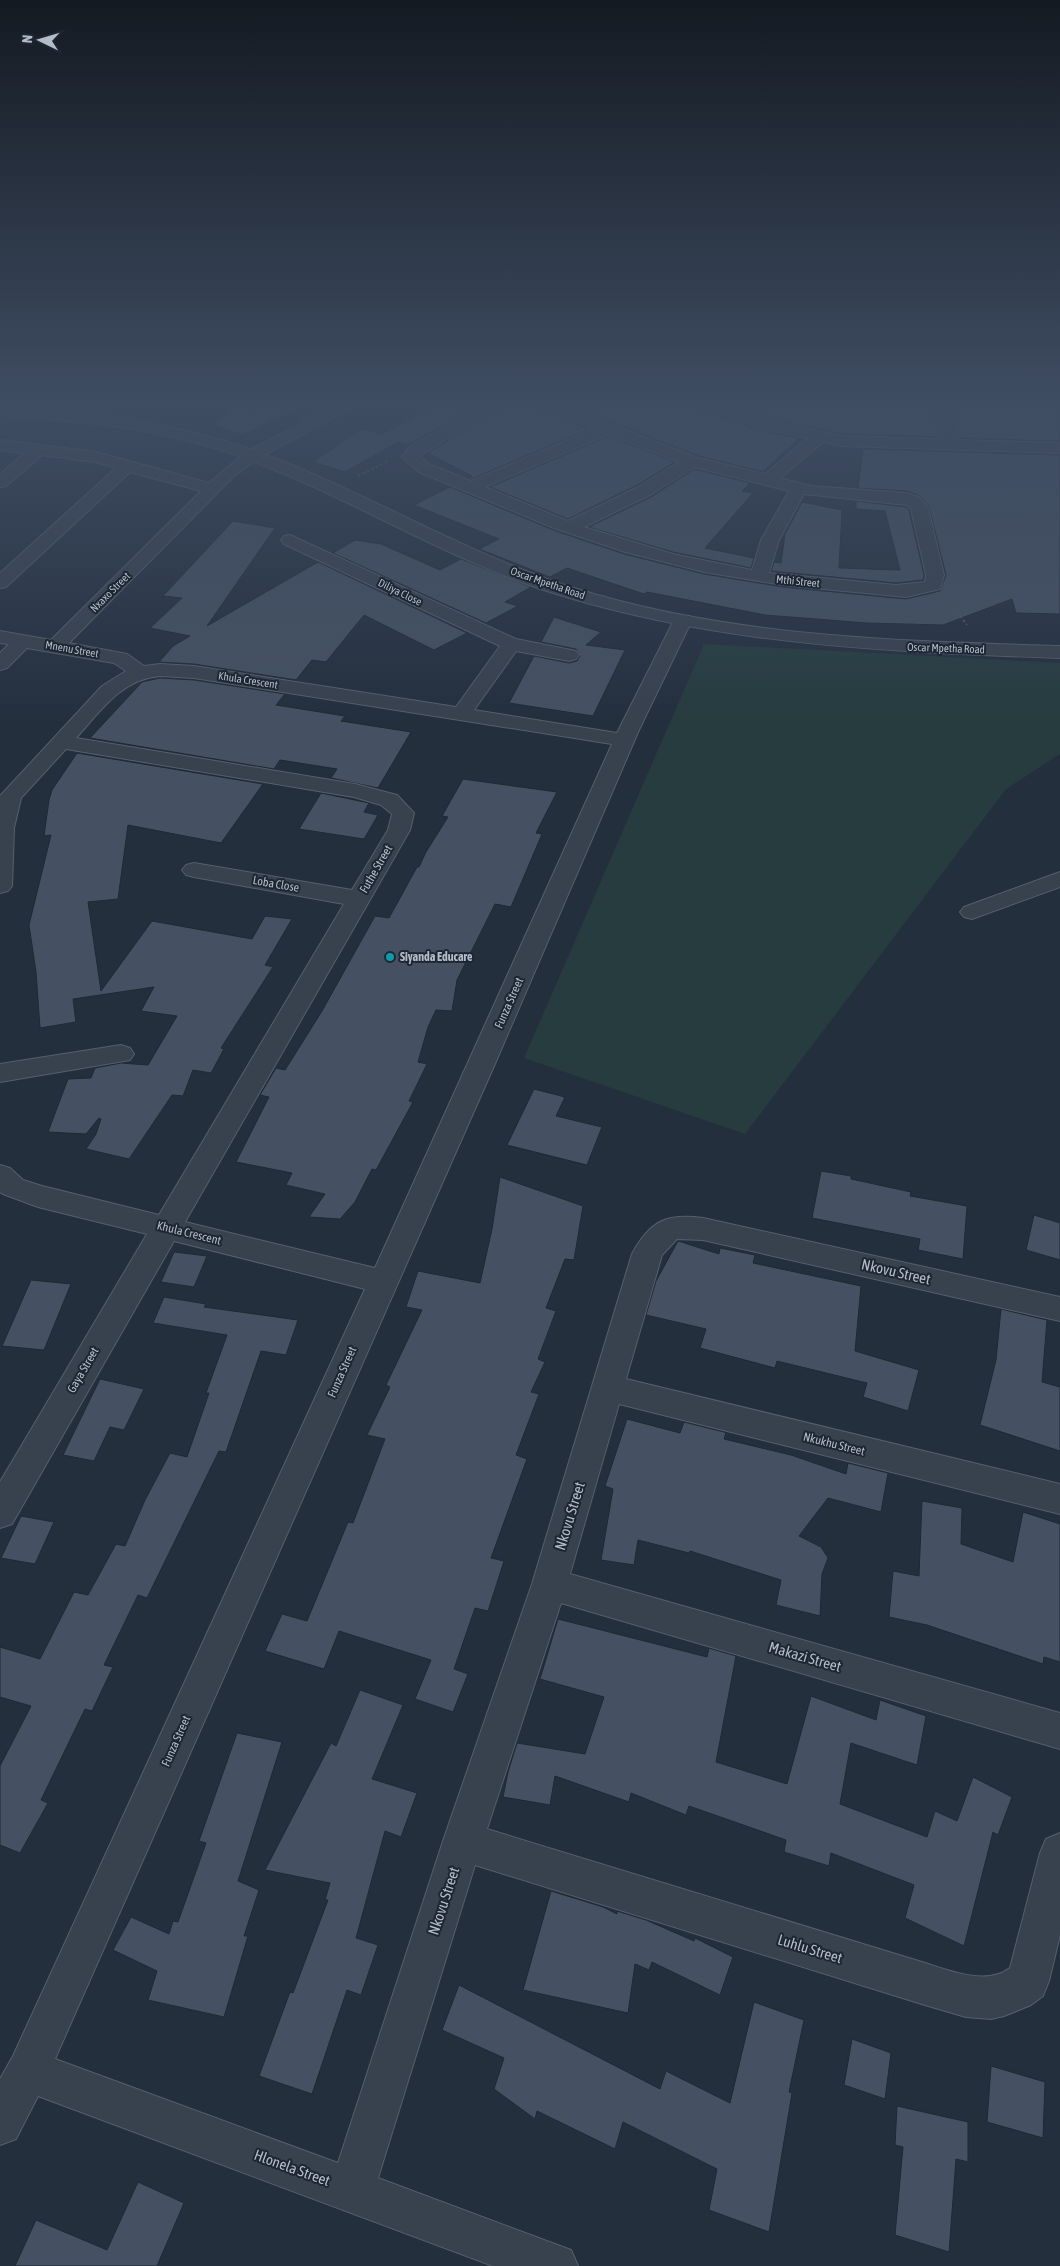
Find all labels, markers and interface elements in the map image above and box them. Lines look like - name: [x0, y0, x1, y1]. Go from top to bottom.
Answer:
- north arrow: [15, 15, 65, 65]
- text: N: [19, 34, 35, 44]
- street label: Oscar Mpetha Road: [509, 565, 587, 601]
- street label: Nxaxo Street: [88, 570, 132, 614]
- street label: Mthi Street: [775, 573, 821, 589]
- street label: Diliya Close: [376, 576, 424, 608]
- street label: Mnenu Street: [44, 638, 100, 660]
- street label: Oscar Mpetha Road: [907, 641, 985, 655]
- street label: Khula Crescent: [217, 669, 279, 691]
- street label: Futhe Street: [357, 842, 396, 896]
- street label: Loba Close: [252, 873, 300, 895]
- place label: Siyanda Educare: [400, 950, 473, 964]
- marker: Siyanda Educare: [384, 951, 396, 963]
- street label: Funza Street: [492, 975, 527, 1031]
- street label: Khula Crescent: [155, 1218, 223, 1248]
- street label: Nkovu Street: [860, 1255, 932, 1288]
- street label: Gaya Street: [64, 1344, 102, 1395]
- street label: Funza Street: [325, 1344, 360, 1400]
- street label: Nkukhu Street: [802, 1430, 867, 1459]
- street label: Nkovu Street: [551, 1480, 588, 1552]
- street label: Makazi Street: [767, 1638, 843, 1675]
- street label: Funza Street: [159, 1713, 194, 1769]
- street label: Nkovu Street: [425, 1865, 462, 1937]
- street label: Luhlu Street: [776, 1931, 844, 1966]
- street label: Hlonela Street: [252, 2146, 332, 2189]

